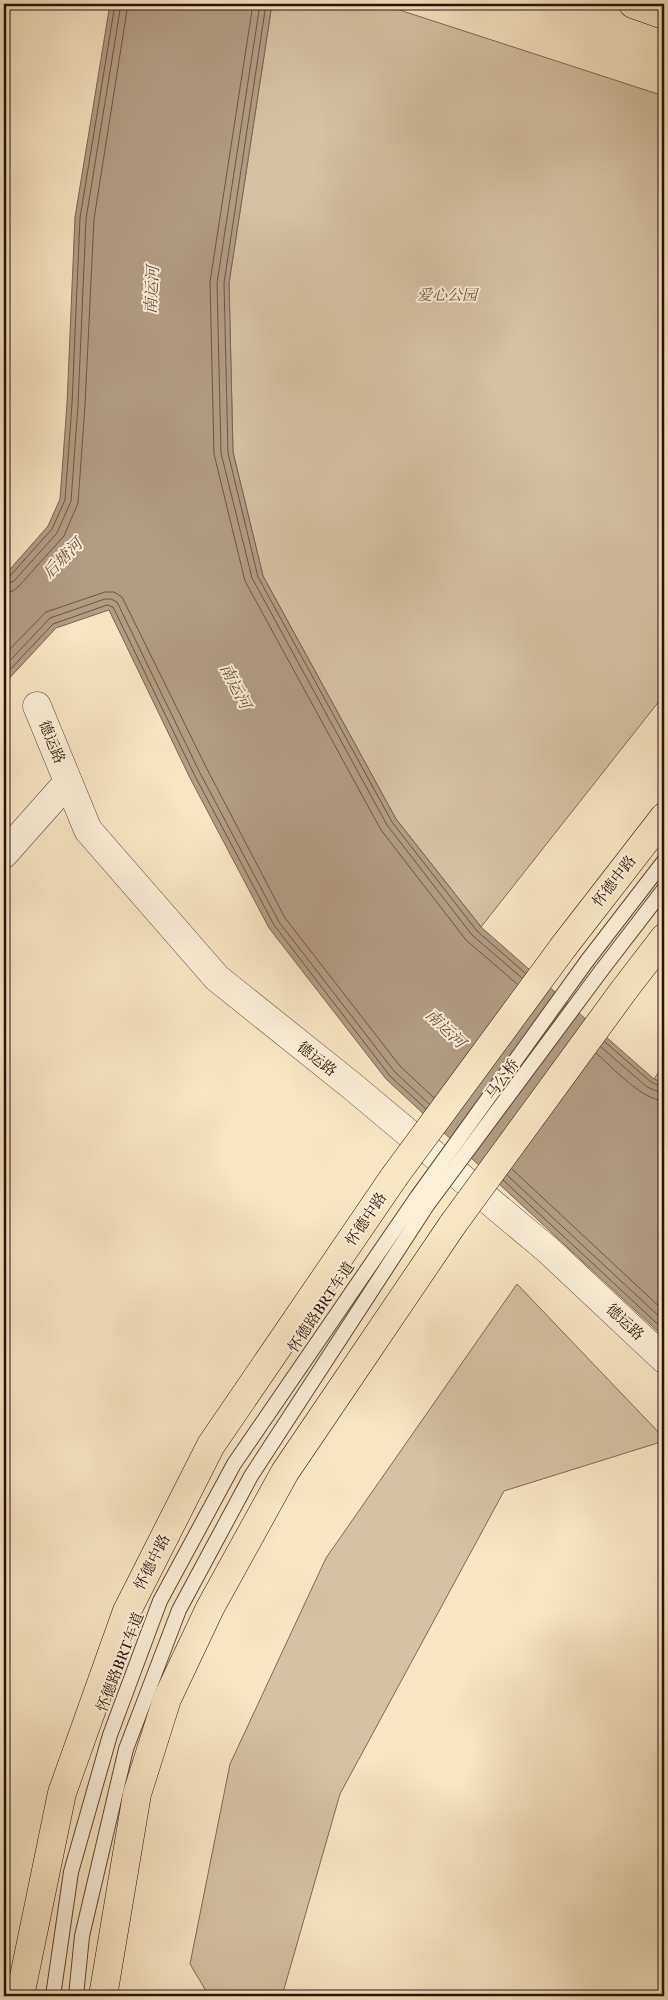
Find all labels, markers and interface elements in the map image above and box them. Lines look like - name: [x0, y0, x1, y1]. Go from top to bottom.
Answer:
- water label: 南运河: [141, 263, 162, 314]
- park label: 爱心公园: [417, 286, 479, 304]
- water label: 后塘河: [39, 533, 88, 582]
- water label: 南运河: [216, 661, 256, 715]
- street label: 德运路: [35, 718, 69, 766]
- street label: 怀德中路: [588, 852, 640, 910]
- water label: 南运河: [422, 1005, 472, 1054]
- street label: 德运路: [294, 1038, 340, 1080]
- street label: 马公桥: [481, 1056, 523, 1102]
- street label: 怀德中路: [342, 1189, 390, 1249]
- street label: 怀德路BRT车道: [284, 1258, 358, 1356]
- street label: 德运路: [602, 1300, 648, 1344]
- street label: 怀德中路: [130, 1531, 174, 1593]
- street label: 怀德路BRT车道: [93, 1610, 147, 1714]

